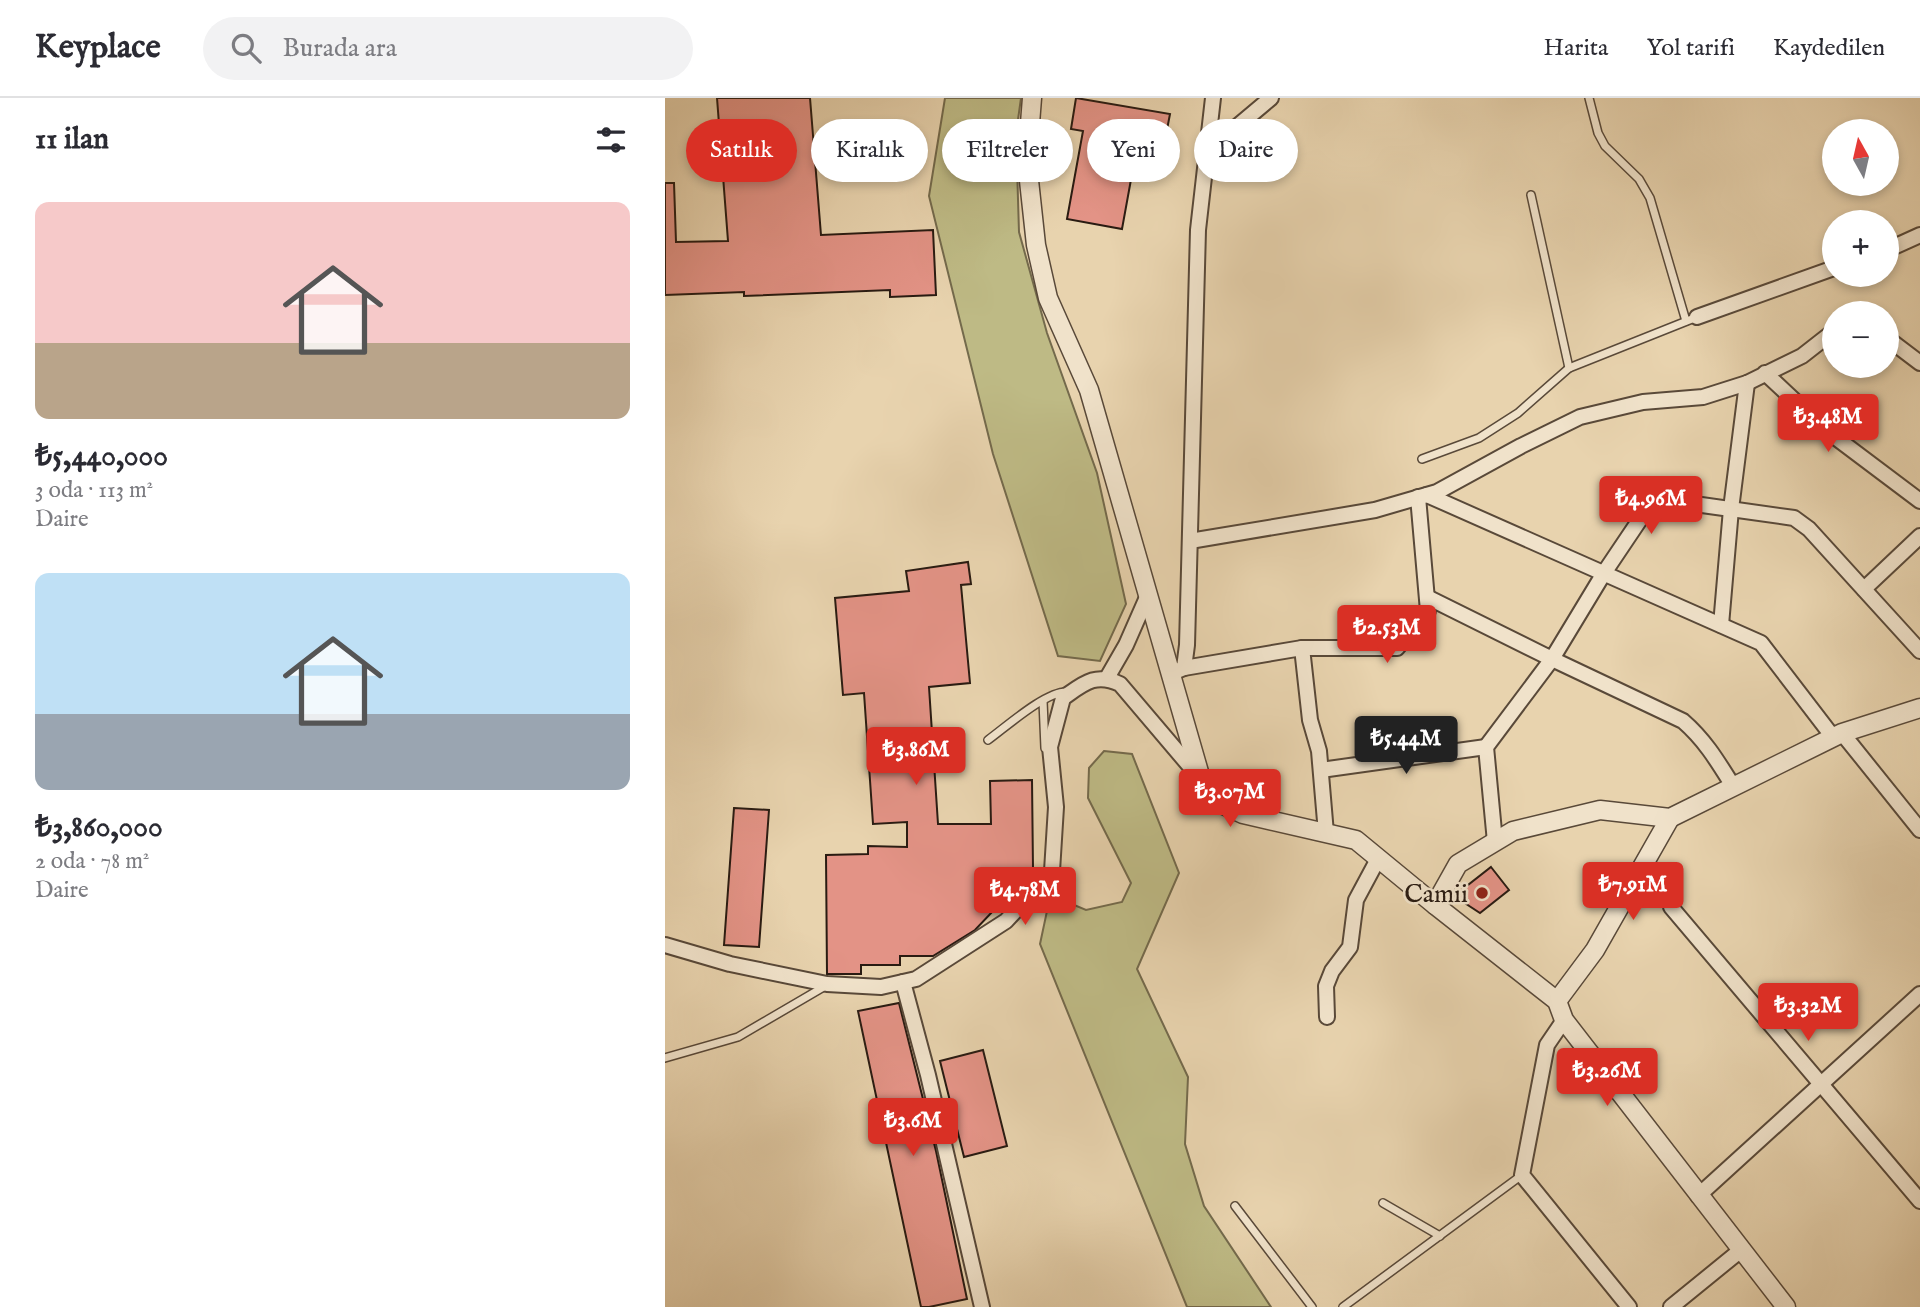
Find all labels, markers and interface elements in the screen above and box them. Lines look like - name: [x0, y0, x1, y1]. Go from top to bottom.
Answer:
- search box: [203, 17, 693, 80]
- text: Keyplace: [35, 27, 161, 69]
- icon: search: [227, 29, 265, 67]
- text: Burada ara: [283, 32, 397, 65]
- text: Harita: [1544, 33, 1608, 64]
- text: Yol tarifi: [1646, 33, 1735, 64]
- text: Kaydedilen: [1773, 33, 1885, 64]
- chip: Satılık: [686, 119, 797, 182]
- chip: Kiralık: [811, 119, 928, 182]
- chip: Filtreler: [942, 119, 1073, 182]
- chip: Yeni: [1087, 119, 1180, 182]
- chip: Daire: [1194, 119, 1298, 182]
- north arrow: [1822, 119, 1899, 196]
- map controls: [1822, 119, 1899, 378]
- text: 11 ilan: [35, 121, 109, 159]
- icon: filters: [592, 121, 630, 159]
- button: +: [1822, 210, 1899, 287]
- icon: home: [270, 247, 396, 373]
- button: −: [1822, 301, 1899, 378]
- pin: ₺3.48M: [1771, 394, 1885, 454]
- text: ₺3.48M: [1794, 402, 1862, 431]
- text: ₺5,440,000: [35, 438, 168, 476]
- text: 3 oda · 113 m²: [35, 476, 153, 505]
- pin: ₺4.96M: [1594, 476, 1708, 536]
- text: ₺4.96M: [1615, 484, 1687, 513]
- text: Daire: [35, 505, 89, 534]
- pin: ₺2.53M: [1330, 606, 1444, 665]
- text: ₺2.53M: [1353, 613, 1421, 642]
- icon: home: [270, 618, 396, 744]
- pin: ₺5.44M: [1349, 716, 1463, 776]
- text: ₺5.44M: [1371, 724, 1441, 753]
- pin: ₺3.86M: [859, 728, 973, 787]
- text: ₺3.86M: [882, 735, 950, 764]
- pin: ₺3.07M: [1173, 770, 1287, 829]
- text: ₺3.07M: [1195, 777, 1265, 806]
- text: ₺3,860,000: [35, 809, 163, 847]
- text: 2 oda · 78 m²: [35, 847, 150, 876]
- pin: ₺7.91M: [1576, 862, 1690, 922]
- pin: ₺4.78M: [968, 868, 1082, 927]
- text: ₺7.91M: [1598, 870, 1668, 899]
- text: ₺4.78M: [990, 875, 1060, 904]
- text: Daire: [35, 876, 89, 905]
- place label: Camii: [1404, 878, 1468, 911]
- marker: Camii: [1474, 885, 1490, 901]
- pin: ₺3.32M: [1751, 984, 1865, 1043]
- text: ₺3.32M: [1774, 991, 1842, 1020]
- pin: ₺3.26M: [1550, 1048, 1664, 1108]
- text: ₺3.26M: [1573, 1056, 1641, 1085]
- pin: ₺3.6M: [864, 1098, 962, 1158]
- text: ₺3.6M: [884, 1106, 942, 1135]

